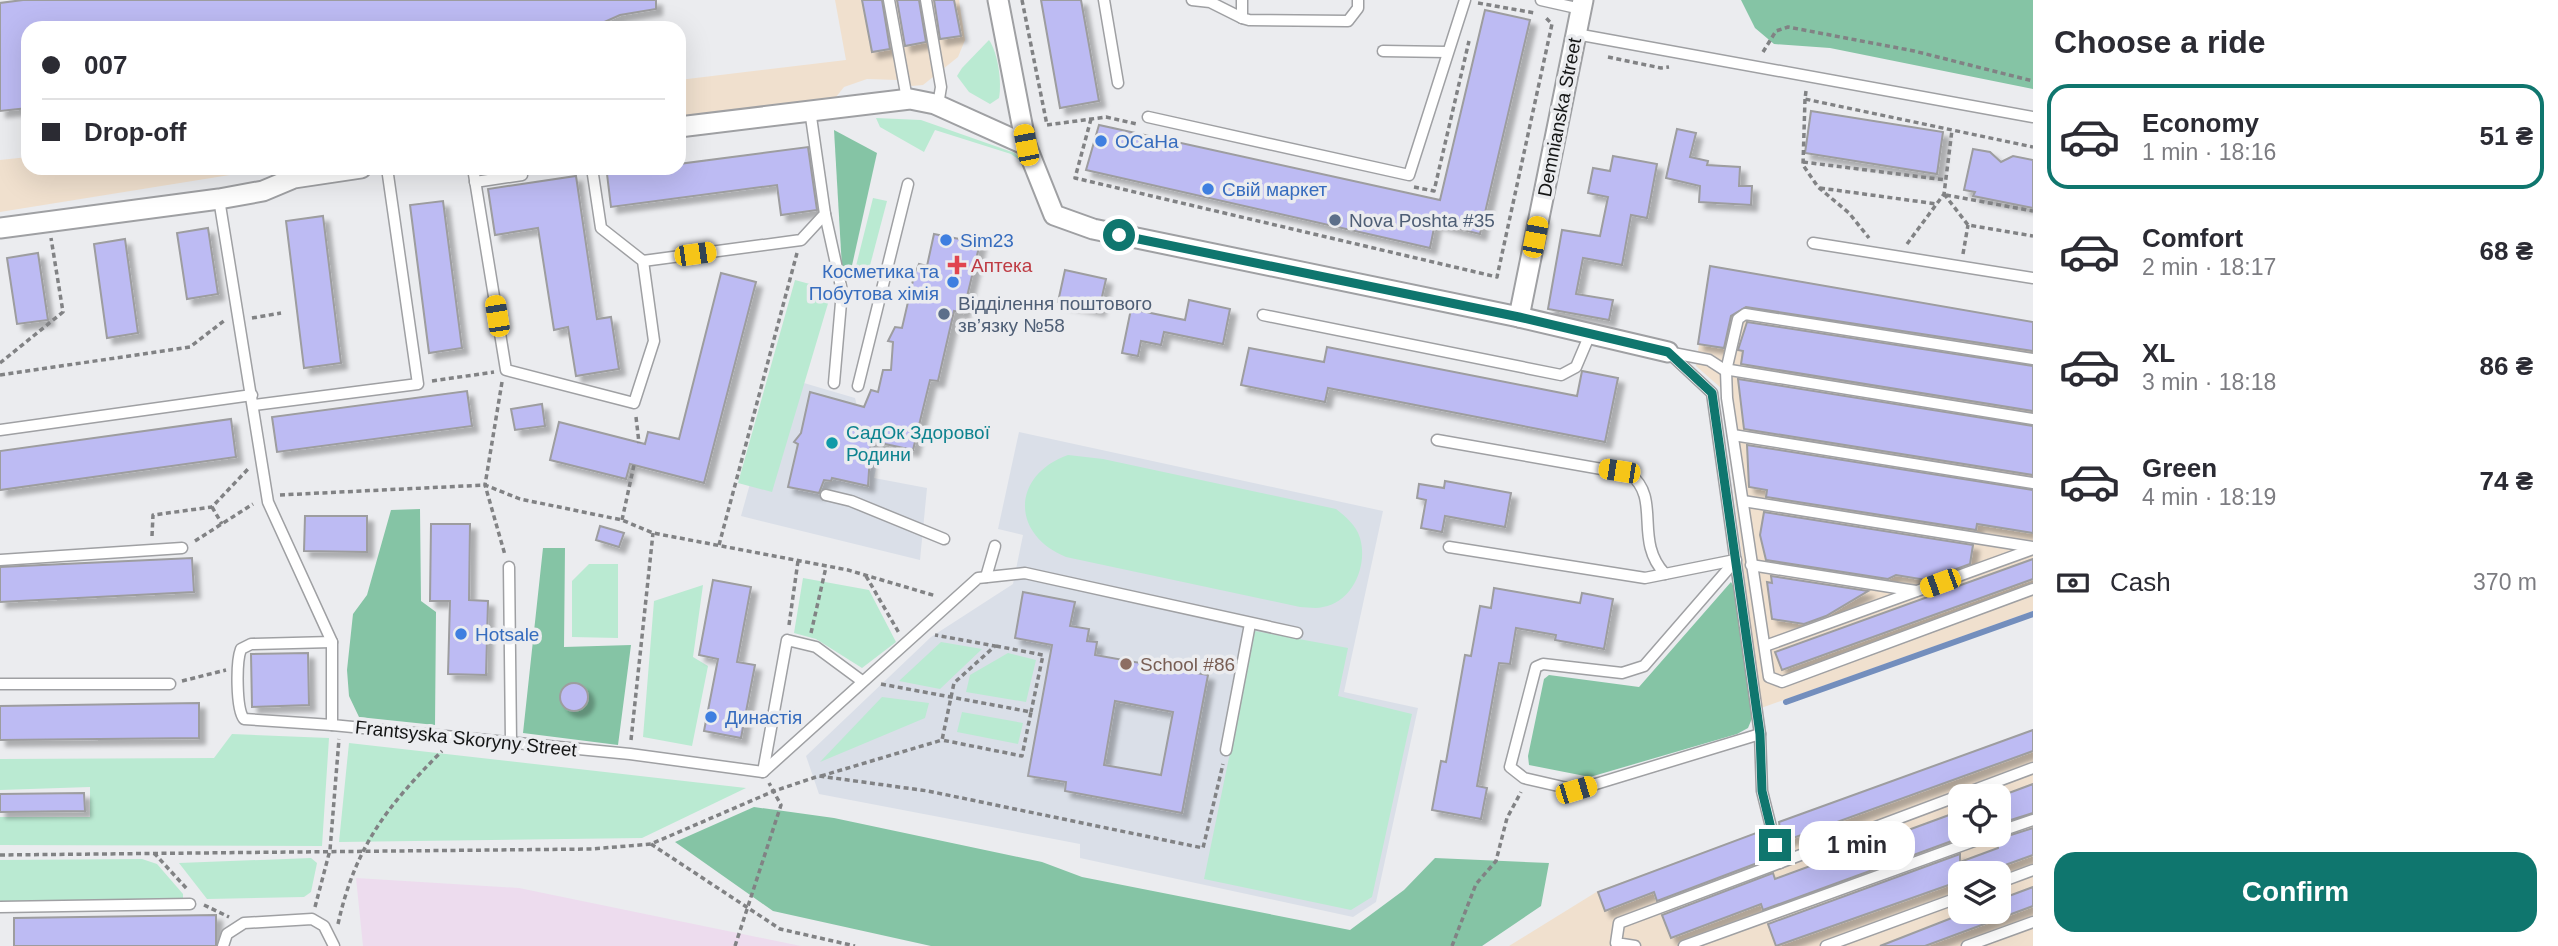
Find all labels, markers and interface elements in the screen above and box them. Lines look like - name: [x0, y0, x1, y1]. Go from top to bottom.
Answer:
- text: Choose a ride: [2054, 24, 2266, 60]
- street label: Demnianska Street: [1534, 35, 1585, 198]
- text: 007: [84, 50, 127, 80]
- icon: car: [2058, 105, 2121, 168]
- text: Economy: [2142, 108, 2259, 138]
- text: Drop-off: [84, 117, 187, 147]
- text: 51 ₴: [2480, 121, 2533, 151]
- car: [1012, 122, 1041, 168]
- place label: ОСаНа: [1115, 131, 1179, 152]
- marker: ОСаНа: [1093, 133, 1109, 149]
- text: 1 min · 18:16: [2142, 139, 2276, 165]
- place label: Свій маркет: [1222, 179, 1328, 200]
- marker: Свій маркет: [1200, 181, 1216, 197]
- place label: Nova Poshta #35: [1349, 210, 1495, 231]
- marker: Nova Poshta #35: [1327, 212, 1343, 228]
- car: [1521, 214, 1550, 260]
- route start: [1103, 219, 1135, 251]
- icon: car: [2058, 220, 2121, 283]
- text: Comfort: [2142, 223, 2243, 253]
- place label: Sim23: [960, 230, 1014, 251]
- marker: Sim23: [938, 232, 954, 248]
- text: 68 ₴: [2480, 236, 2533, 266]
- car: [673, 241, 718, 267]
- text: 2 min · 18:17: [2142, 254, 2276, 280]
- place label: Аптека: [971, 255, 1033, 276]
- marker: Аптека: [949, 257, 965, 273]
- place label: Косметика та Побутова хімія: [809, 261, 939, 304]
- marker: Косметика та Побутова хімія: [945, 274, 961, 290]
- place label: Відділення поштового зв’язку №58: [958, 293, 1152, 336]
- car: [484, 294, 511, 338]
- marker: Відділення поштового зв’язку №58: [936, 306, 952, 322]
- icon: car: [2058, 335, 2121, 398]
- text: XL: [2142, 338, 2175, 368]
- text: 86 ₴: [2480, 351, 2533, 381]
- text: 3 min · 18:18: [2142, 369, 2276, 395]
- place label: СадОк Здорової Родини: [846, 422, 991, 465]
- marker: СадОк Здорової Родини: [824, 435, 840, 451]
- icon: car: [2058, 450, 2121, 513]
- text: Green: [2142, 453, 2217, 483]
- car: [1597, 457, 1642, 485]
- text: 74 ₴: [2480, 466, 2533, 496]
- text: 4 min · 18:19: [2142, 484, 2276, 510]
- icon: cash: [2054, 564, 2092, 602]
- car: [1917, 566, 1964, 600]
- text: Cash: [2110, 567, 2171, 597]
- text: 370 m: [2473, 569, 2537, 595]
- place label: Hotsale: [475, 624, 539, 645]
- marker: Hotsale: [453, 626, 469, 642]
- place label: School #86: [1140, 654, 1235, 675]
- marker: School #86: [1118, 656, 1134, 672]
- place label: Династія: [725, 707, 802, 728]
- marker: Династія: [703, 709, 719, 725]
- street label: Frantsyska Skoryny Street: [354, 716, 579, 761]
- car: [1553, 774, 1600, 806]
- map controls: [1948, 784, 2011, 924]
- button: locate: [1948, 784, 2011, 847]
- callout: 1 min: [1800, 820, 1915, 870]
- route end: [1759, 829, 1791, 861]
- text: 1 min: [1827, 832, 1887, 858]
- button: Confirm: [2054, 852, 2537, 932]
- button: layers: [1948, 861, 2011, 924]

